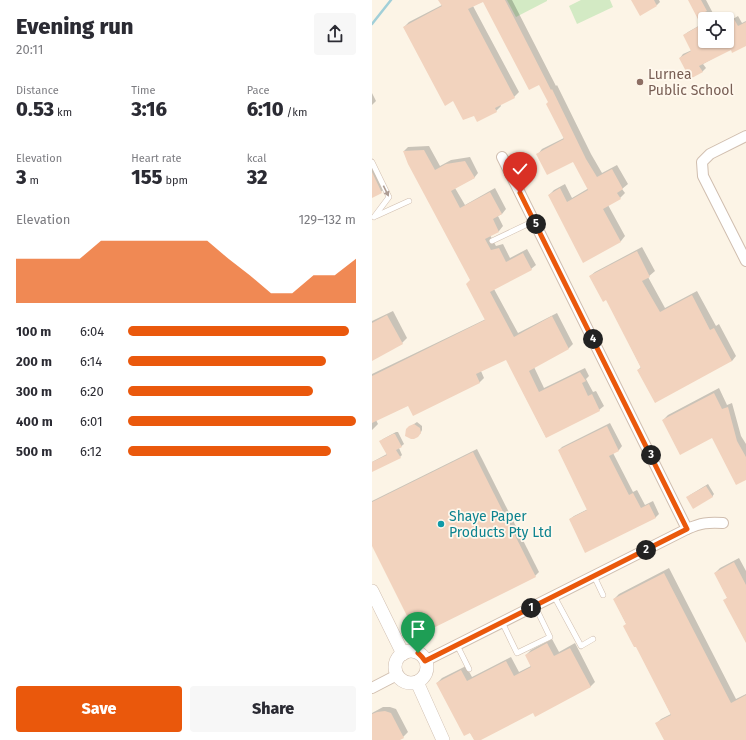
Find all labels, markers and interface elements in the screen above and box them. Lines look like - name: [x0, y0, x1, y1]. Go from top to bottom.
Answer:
- map controls: [698, 12, 734, 48]
- button: locate: [698, 12, 734, 48]
- text: Evening run: [16, 13, 133, 40]
- button: share: [314, 13, 356, 55]
- text: 20:11: [16, 42, 43, 57]
- place label: Lurnea Public School: [648, 66, 734, 99]
- marker: Lurnea Public School: [635, 77, 645, 87]
- text: Distance: [16, 84, 59, 97]
- text: Time: [131, 84, 156, 97]
- text: Pace: [247, 84, 269, 97]
- text: 0.53: [16, 97, 54, 121]
- text: 3:16: [131, 97, 167, 121]
- text: 6:10: [247, 97, 284, 121]
- text: km: [54, 106, 72, 119]
- text: /km: [284, 106, 307, 119]
- text: Elevation: [16, 152, 62, 165]
- text: Heart rate: [131, 152, 181, 165]
- text: kcal: [247, 152, 266, 165]
- pin: [503, 152, 537, 193]
- icon: check: [509, 158, 531, 180]
- text: 3: [16, 165, 27, 189]
- text: 155: [131, 165, 163, 189]
- text: 32: [247, 165, 267, 189]
- text: m: [27, 174, 39, 187]
- text: bpm: [163, 174, 188, 187]
- one-way arrow: [383, 185, 389, 197]
- text: Elevation: [16, 212, 70, 227]
- text: 129–132 m: [298, 212, 356, 227]
- pin: 5: [526, 214, 546, 234]
- text: 5: [533, 217, 539, 230]
- text: 100 m: [16, 324, 51, 339]
- text: 6:04: [80, 324, 104, 339]
- pin: 4: [583, 329, 603, 349]
- text: 4: [590, 332, 596, 345]
- text: 200 m: [16, 354, 52, 369]
- text: 6:14: [80, 354, 102, 369]
- text: 300 m: [16, 384, 52, 399]
- text: 6:20: [80, 384, 104, 399]
- text: 400 m: [16, 414, 53, 429]
- text: 6:01: [80, 414, 103, 429]
- text: 500 m: [16, 444, 52, 459]
- text: 6:12: [80, 444, 102, 459]
- pin: 3: [641, 445, 661, 465]
- text: 3: [648, 448, 654, 461]
- place label: Shaye Paper Products Pty Ltd: [449, 508, 552, 541]
- marker: Shaye Paper Products Pty Ltd: [436, 519, 446, 529]
- pin: 2: [636, 540, 656, 560]
- text: 2: [643, 543, 649, 556]
- pin: 1: [521, 598, 541, 618]
- text: 1: [528, 601, 534, 614]
- pin: [401, 612, 435, 653]
- icon: arrive: [407, 618, 429, 640]
- button: Save: [16, 686, 182, 732]
- button: Share: [190, 686, 356, 732]

